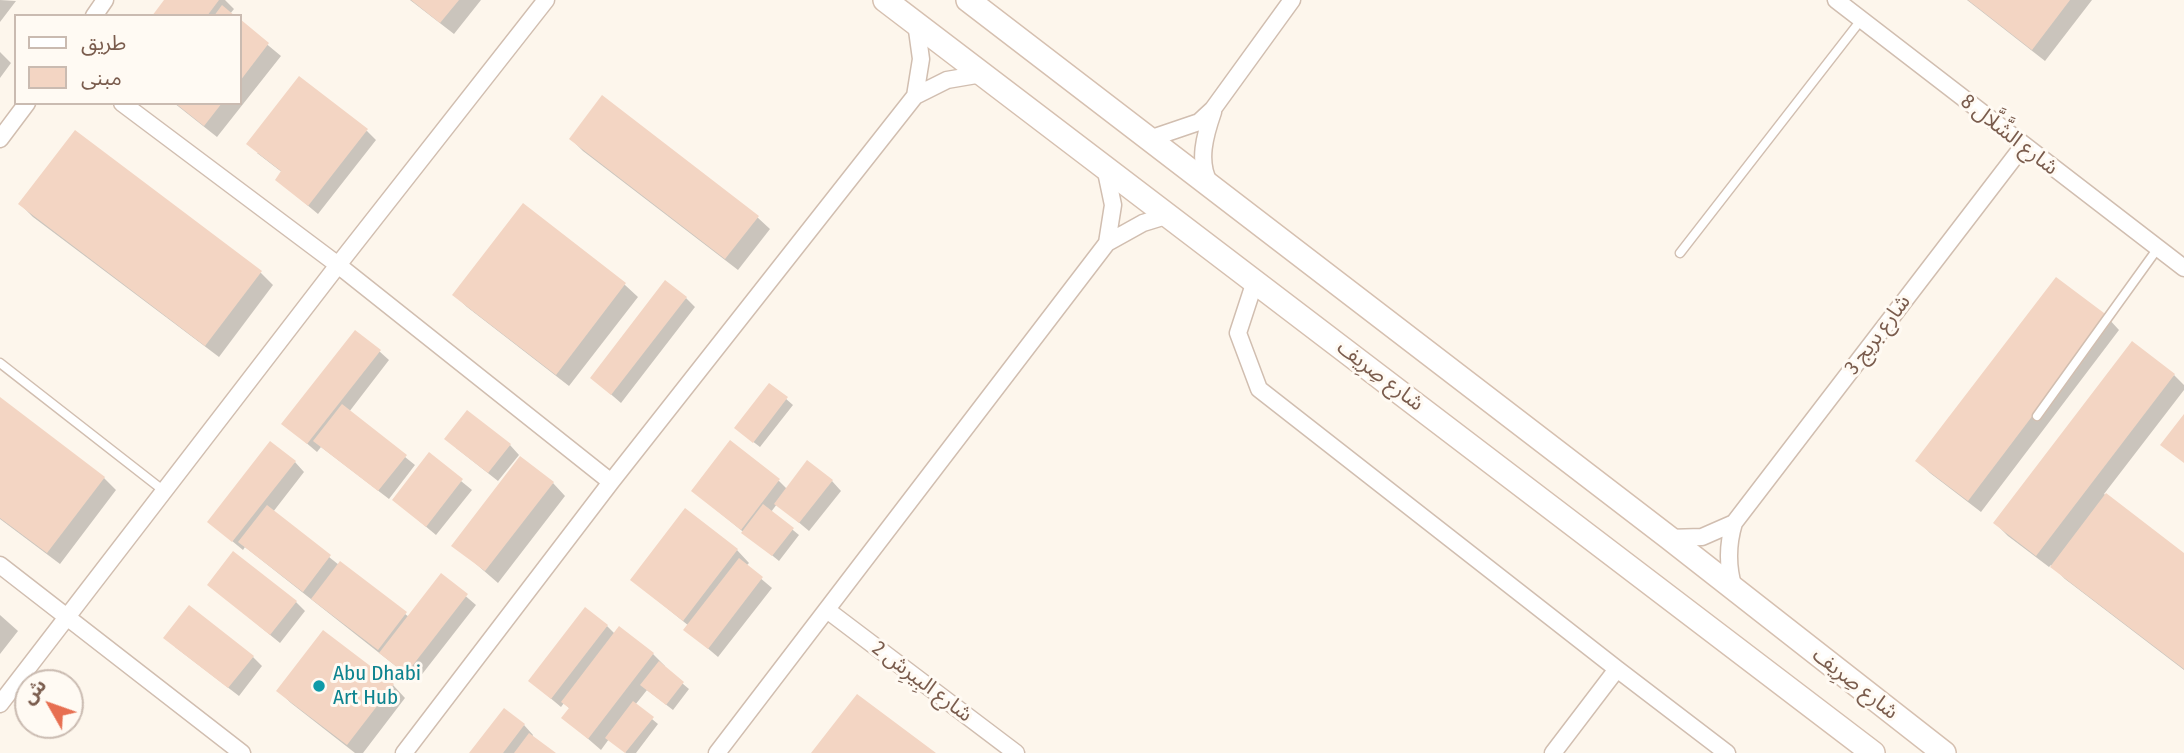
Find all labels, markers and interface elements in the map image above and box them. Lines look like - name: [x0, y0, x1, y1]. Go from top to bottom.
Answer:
- legend: [14, 14, 242, 105]
- text: طريق: [81, 30, 126, 56]
- text: مبنى: [81, 65, 122, 91]
- street label: شارع الشَّلَّال 8: [1955, 89, 2063, 181]
- street label: شارع بريج 3: [1840, 290, 1916, 380]
- street label: شارع صِرِيف: [1332, 335, 1428, 417]
- street label: شارع البِيرِش 2: [867, 636, 977, 728]
- street label: شارع صِرِيف: [1807, 643, 1903, 725]
- place label: Abu Dhabi Art Hub: [333, 661, 421, 711]
- north arrow: [14, 669, 84, 739]
- text: ش: [17, 674, 51, 709]
- marker: Abu Dhabi Art Hub: [311, 678, 327, 694]

